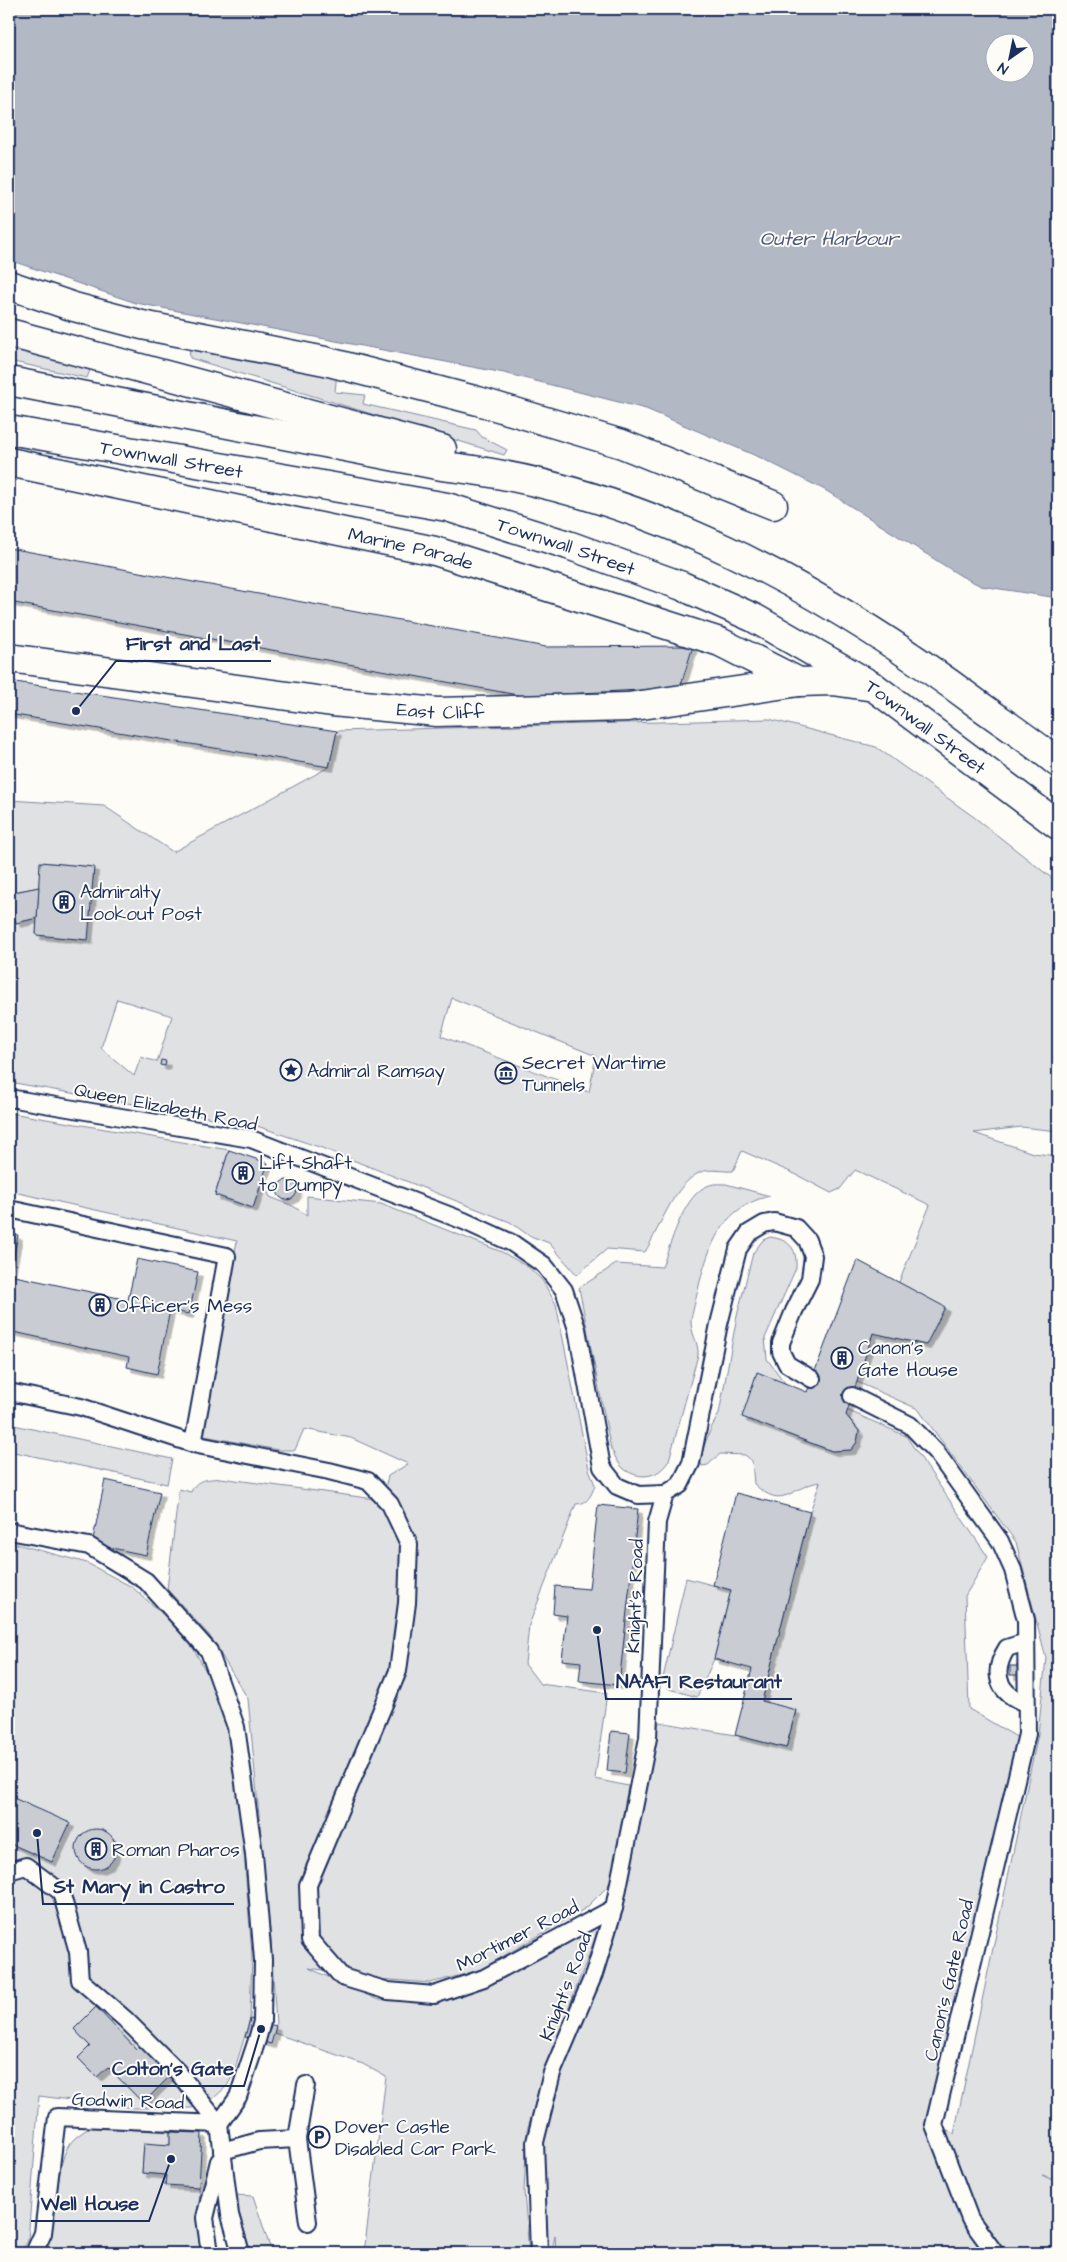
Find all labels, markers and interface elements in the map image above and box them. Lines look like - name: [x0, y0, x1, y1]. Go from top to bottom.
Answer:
- north arrow: [984, 32, 1034, 82]
- text: N: [994, 57, 1013, 79]
- water label: Outer Harbour: [760, 225, 900, 253]
- street label: Townwall Street: [98, 434, 245, 486]
- street label: Townwall Street: [493, 511, 639, 583]
- street label: Marine Parade: [346, 521, 477, 577]
- callout: First and Last: [116, 626, 271, 661]
- text: First and Last: [126, 630, 261, 658]
- street label: Townwall Street: [860, 673, 991, 782]
- street label: East Cliff: [395, 696, 485, 727]
- place label: Admiralty Lookout Post: [80, 879, 202, 928]
- building icon: Admiralty Lookout Post: [52, 890, 76, 914]
- place label: Secret Wartime Tunnels: [522, 1050, 666, 1099]
- place icon: Admiral Ramsay: [279, 1058, 303, 1082]
- place label: Admiral Ramsay: [307, 1058, 446, 1086]
- museum icon: Secret Wartime Tunnels: [494, 1061, 518, 1085]
- street label: Queen Elizabeth Road: [72, 1076, 260, 1139]
- place label: Lift Shaft to Dumpy: [259, 1150, 352, 1200]
- building icon: Lift Shaft to Dumpy: [231, 1161, 255, 1185]
- building icon: Officer's Mess: [88, 1293, 112, 1317]
- place label: Officer's Mess: [116, 1293, 252, 1320]
- place label: Canon's Gate House: [858, 1335, 958, 1384]
- building icon: Canon's Gate House: [830, 1346, 854, 1370]
- street label: Knight's Road: [620, 1538, 652, 1654]
- callout: NAAFI Restaurant: [606, 1664, 792, 1699]
- text: NAAFI Restaurant: [616, 1668, 783, 1696]
- building icon: Roman Pharos: [84, 1837, 108, 1861]
- place label: Roman Pharos: [112, 1837, 240, 1864]
- callout: St Mary in Castro: [43, 1869, 234, 1904]
- text: St Mary in Castro: [52, 1873, 225, 1902]
- street label: Mortimer Road: [452, 1894, 584, 1979]
- street label: Canon's Gate Road: [918, 1897, 981, 2064]
- street label: Knight's Road: [533, 1928, 601, 2045]
- callout: Colton's Gate: [102, 2051, 244, 2086]
- text: Colton's Gate: [112, 2055, 234, 2083]
- street label: Godwin Road: [71, 2086, 185, 2117]
- place label: Dover Castle Disabled Car Park: [335, 2114, 496, 2163]
- parking icon: Dover Castle Disabled Car Park: [307, 2125, 331, 2149]
- callout: Well House: [31, 2186, 149, 2221]
- text: Well House: [40, 2190, 139, 2218]

